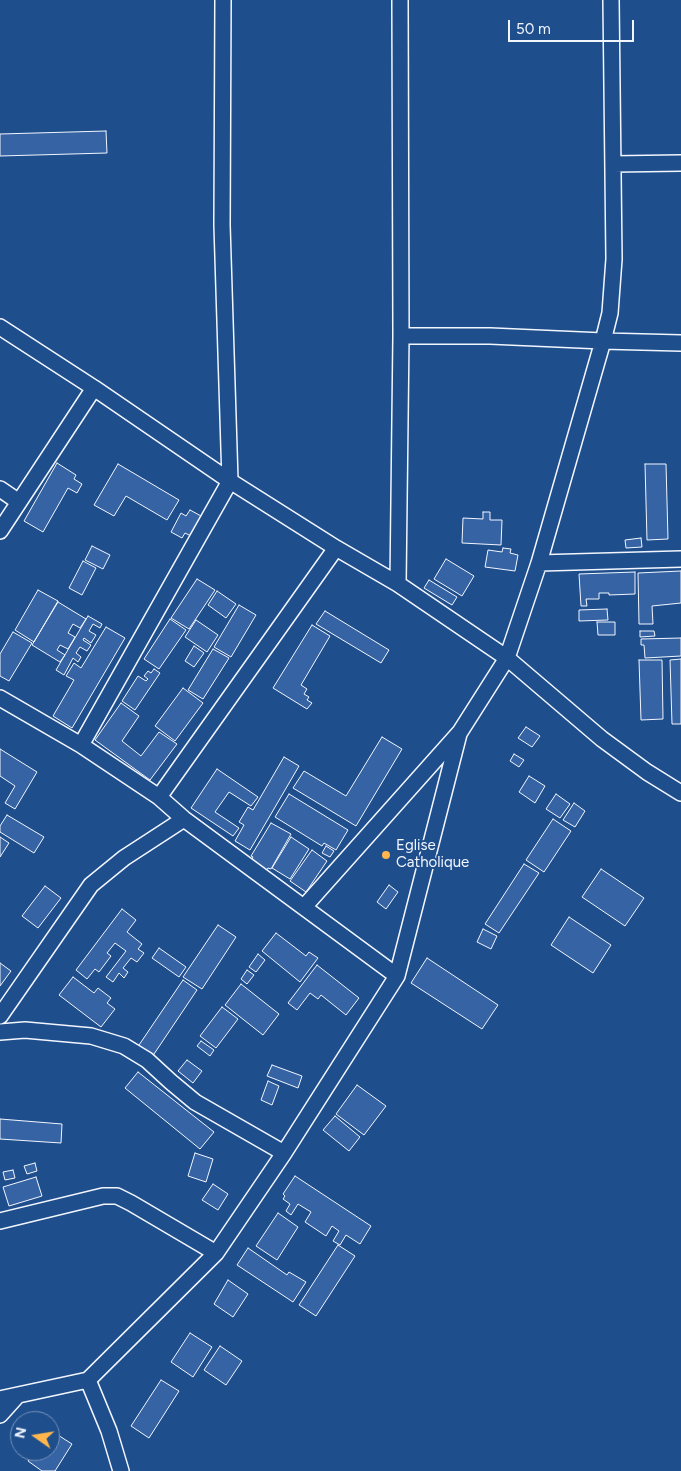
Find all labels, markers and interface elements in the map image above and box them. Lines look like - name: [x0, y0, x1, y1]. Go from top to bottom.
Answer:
- scale bar: [511, 10, 637, 42]
- text: 50 m: [516, 20, 551, 38]
- place label: Eglise Catholique: [396, 837, 469, 872]
- marker: Eglise Catholique: [380, 849, 392, 861]
- north arrow: [10, 1411, 60, 1461]
- text: N: [11, 1426, 30, 1440]

